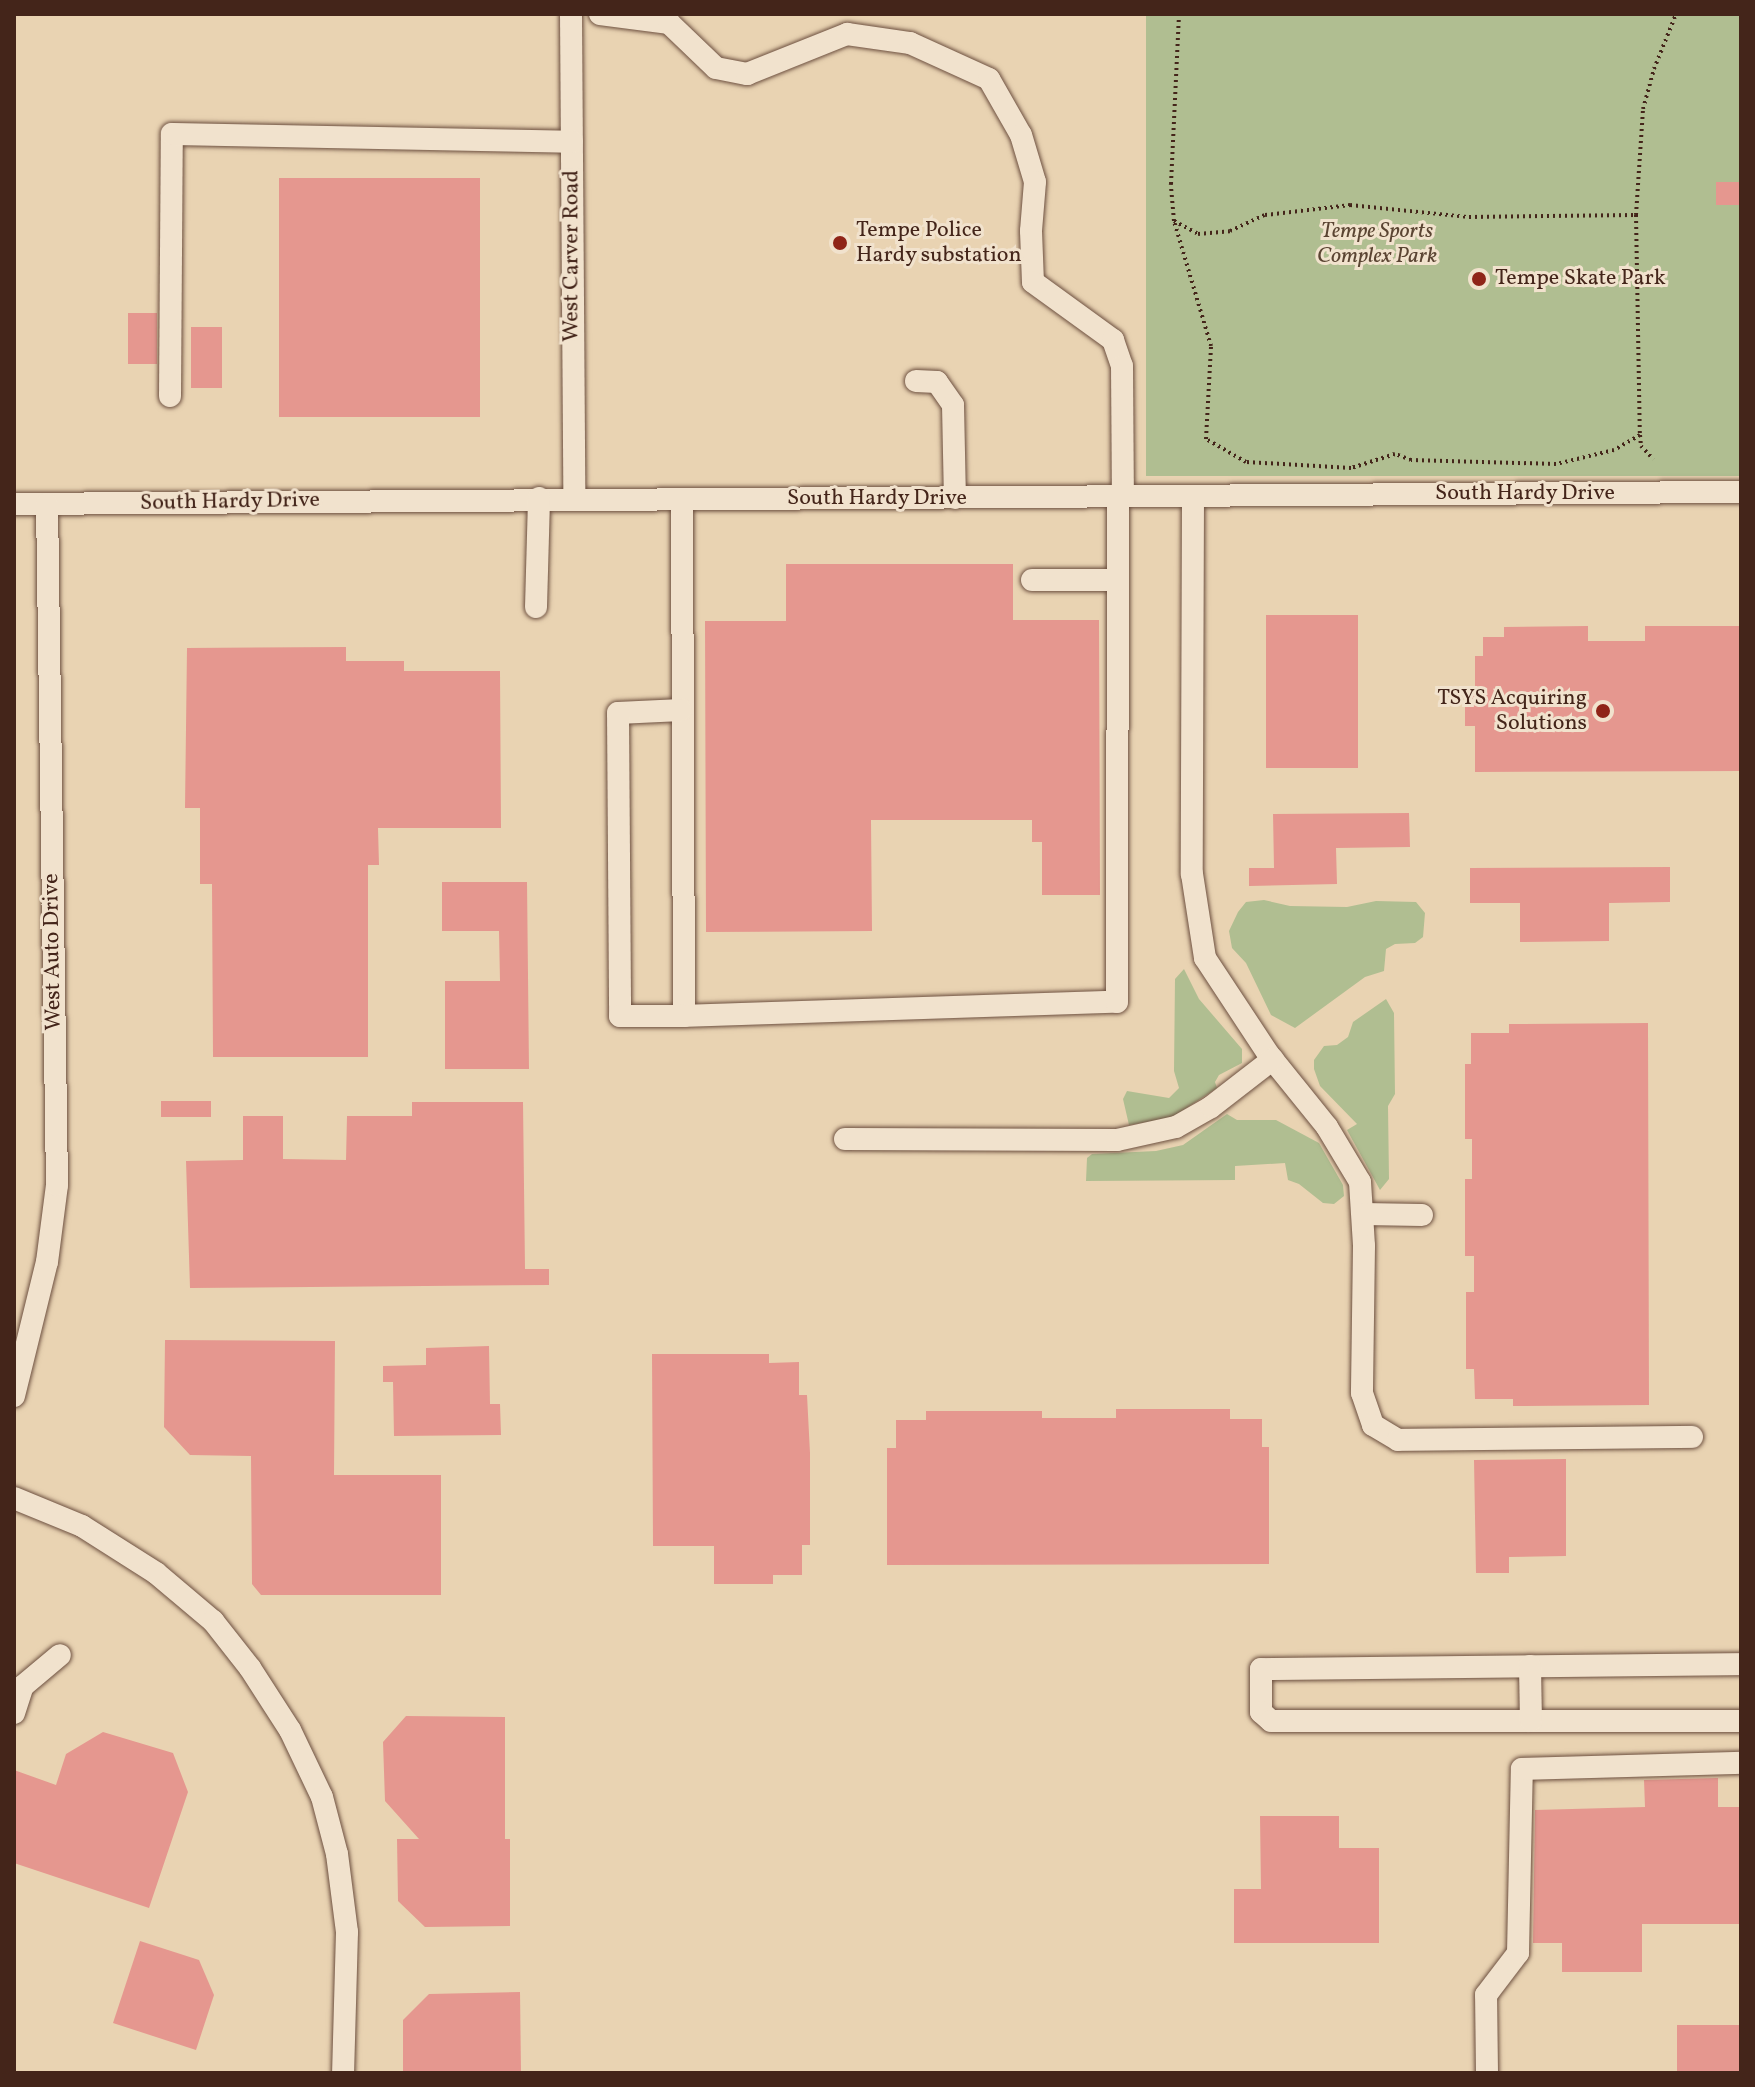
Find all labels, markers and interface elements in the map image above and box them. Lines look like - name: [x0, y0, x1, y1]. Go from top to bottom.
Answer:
- street label: West Carver Road: [559, 170, 585, 342]
- place label: Tempe Police Hardy substation: [856, 217, 1022, 268]
- park label: Tempe Sports Complex Park: [1317, 218, 1437, 270]
- marker: Tempe Police Hardy substation: [831, 234, 849, 252]
- place label: Tempe Skate Park: [1495, 266, 1666, 292]
- marker: Tempe Skate Park: [1470, 270, 1488, 288]
- street label: South Hardy Drive: [1435, 481, 1615, 507]
- street label: South Hardy Drive: [787, 486, 967, 512]
- street label: South Hardy Drive: [139, 487, 321, 517]
- place label: TSYS Acquiring Solutions: [1437, 685, 1587, 736]
- marker: TSYS Acquiring Solutions: [1594, 702, 1612, 720]
- street label: West Auto Drive: [38, 873, 68, 1031]

